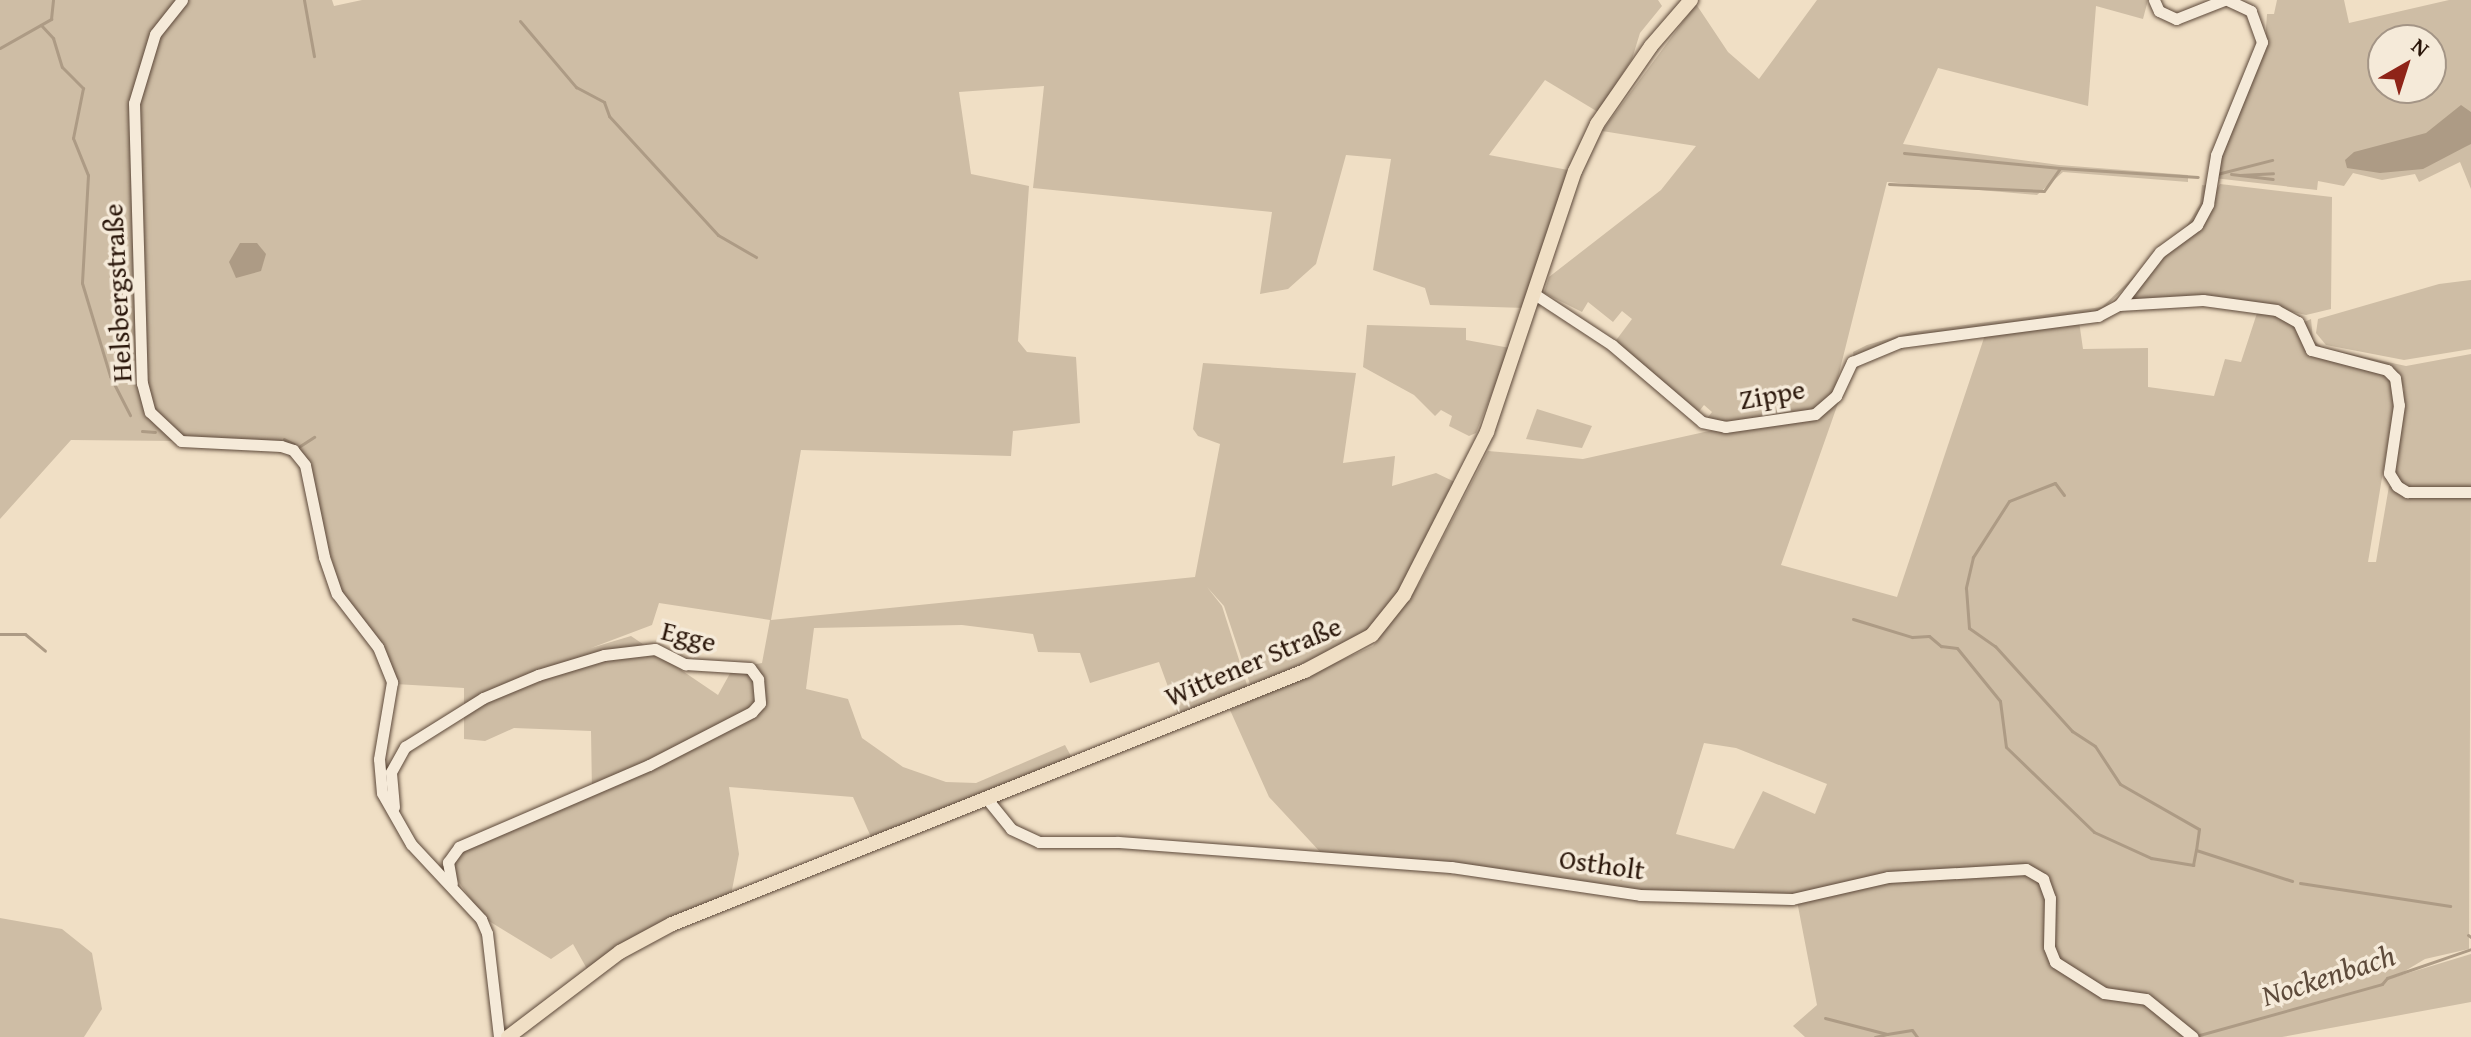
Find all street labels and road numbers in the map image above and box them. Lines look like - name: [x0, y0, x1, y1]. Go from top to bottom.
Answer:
- street label: Helsbergstraße: [96, 203, 138, 383]
- street label: Zippe: [1737, 372, 1807, 416]
- street label: Wittener Straße: [1160, 609, 1346, 713]
- street label: Egge: [658, 613, 720, 659]
- street label: Ostholt: [1557, 841, 1647, 887]

